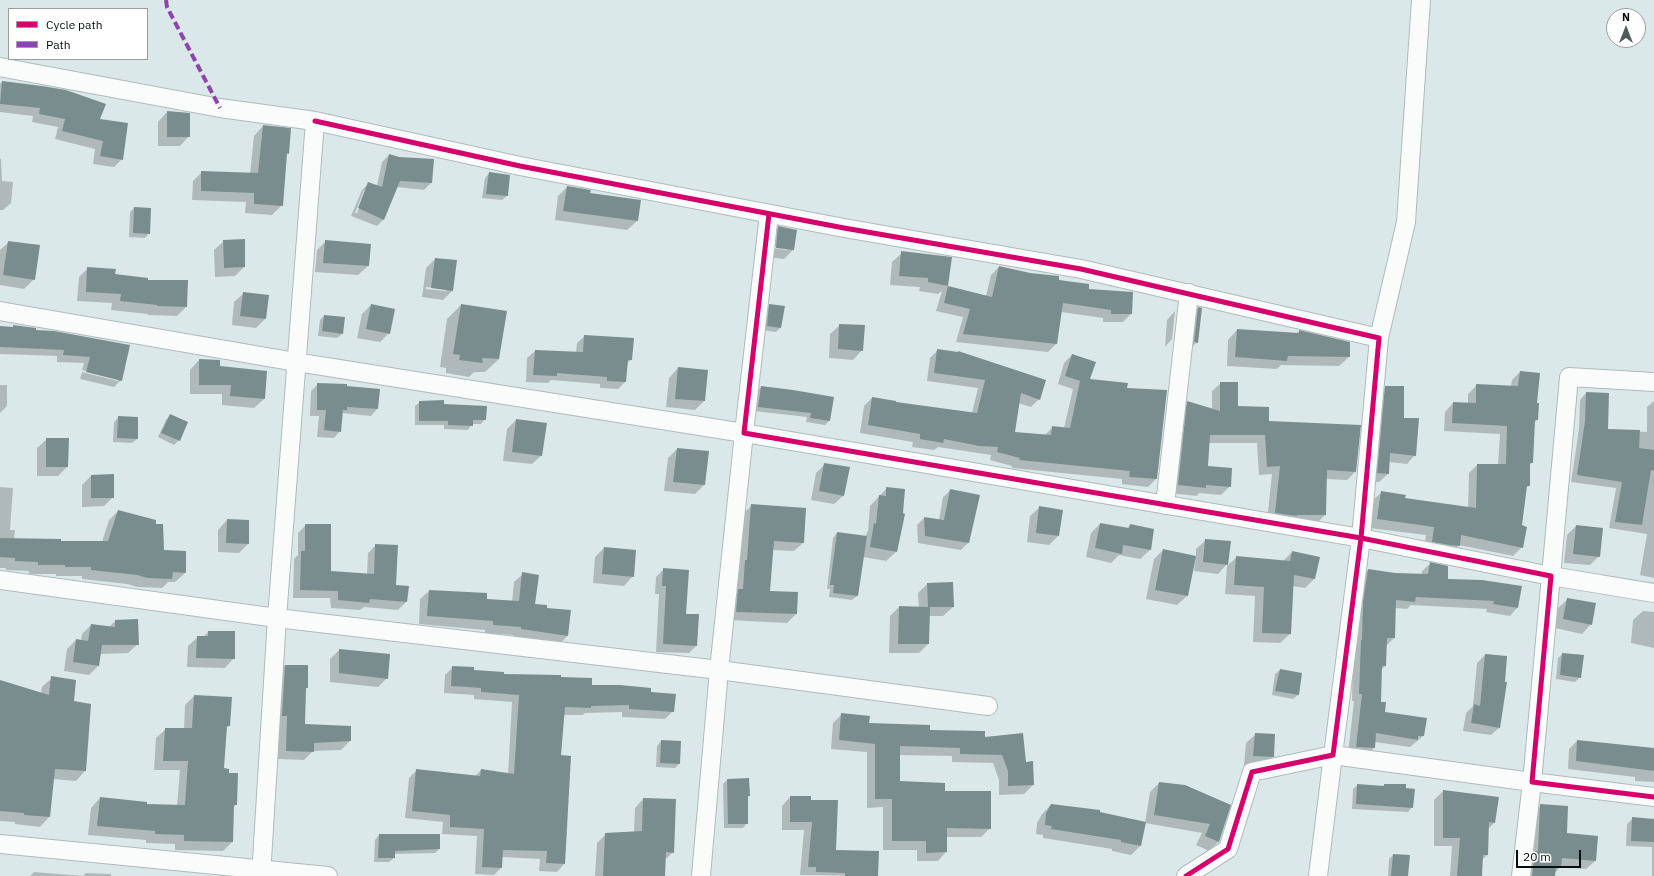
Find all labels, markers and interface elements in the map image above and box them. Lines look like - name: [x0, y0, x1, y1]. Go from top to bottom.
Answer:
- legend: [8, 8, 148, 60]
- north arrow: [1606, 8, 1646, 48]
- text: N: [1622, 10, 1630, 24]
- text: Cycle path: [46, 17, 103, 32]
- text: Path: [46, 37, 71, 52]
- scale bar: [1518, 842, 1583, 868]
- text: 20 m: [1523, 849, 1551, 864]

